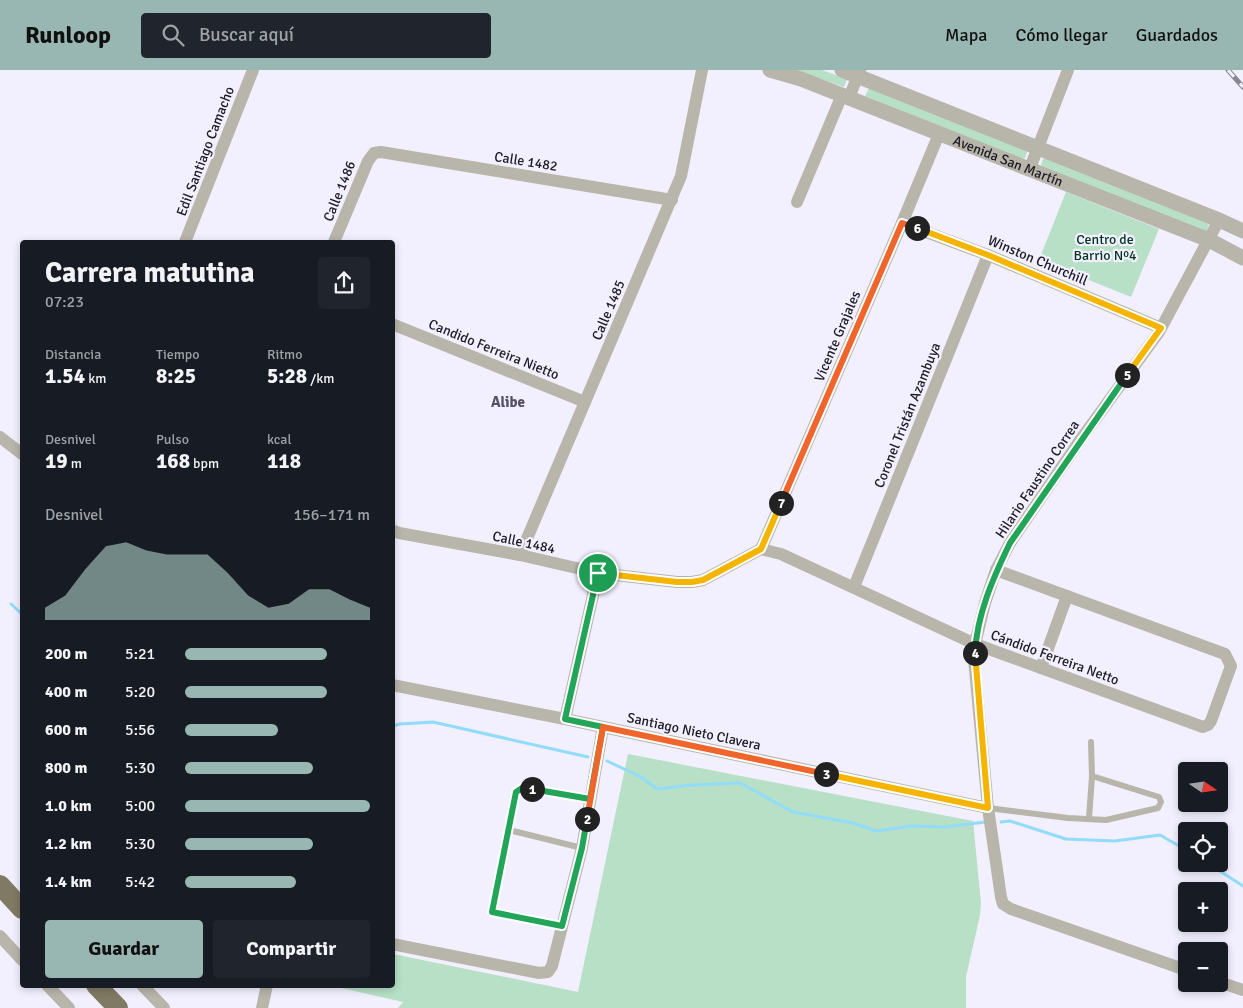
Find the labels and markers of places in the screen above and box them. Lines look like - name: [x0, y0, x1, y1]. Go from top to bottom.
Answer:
- pin: 6: [904, 216, 930, 240]
- pin: 5: [1114, 362, 1140, 388]
- pin: 7: [768, 490, 794, 516]
- pin: [577, 552, 619, 594]
- pin: 4: [962, 640, 988, 666]
- pin: 3: [814, 762, 838, 786]
- pin: 1: [520, 776, 544, 802]
- pin: 2: [574, 806, 600, 832]

